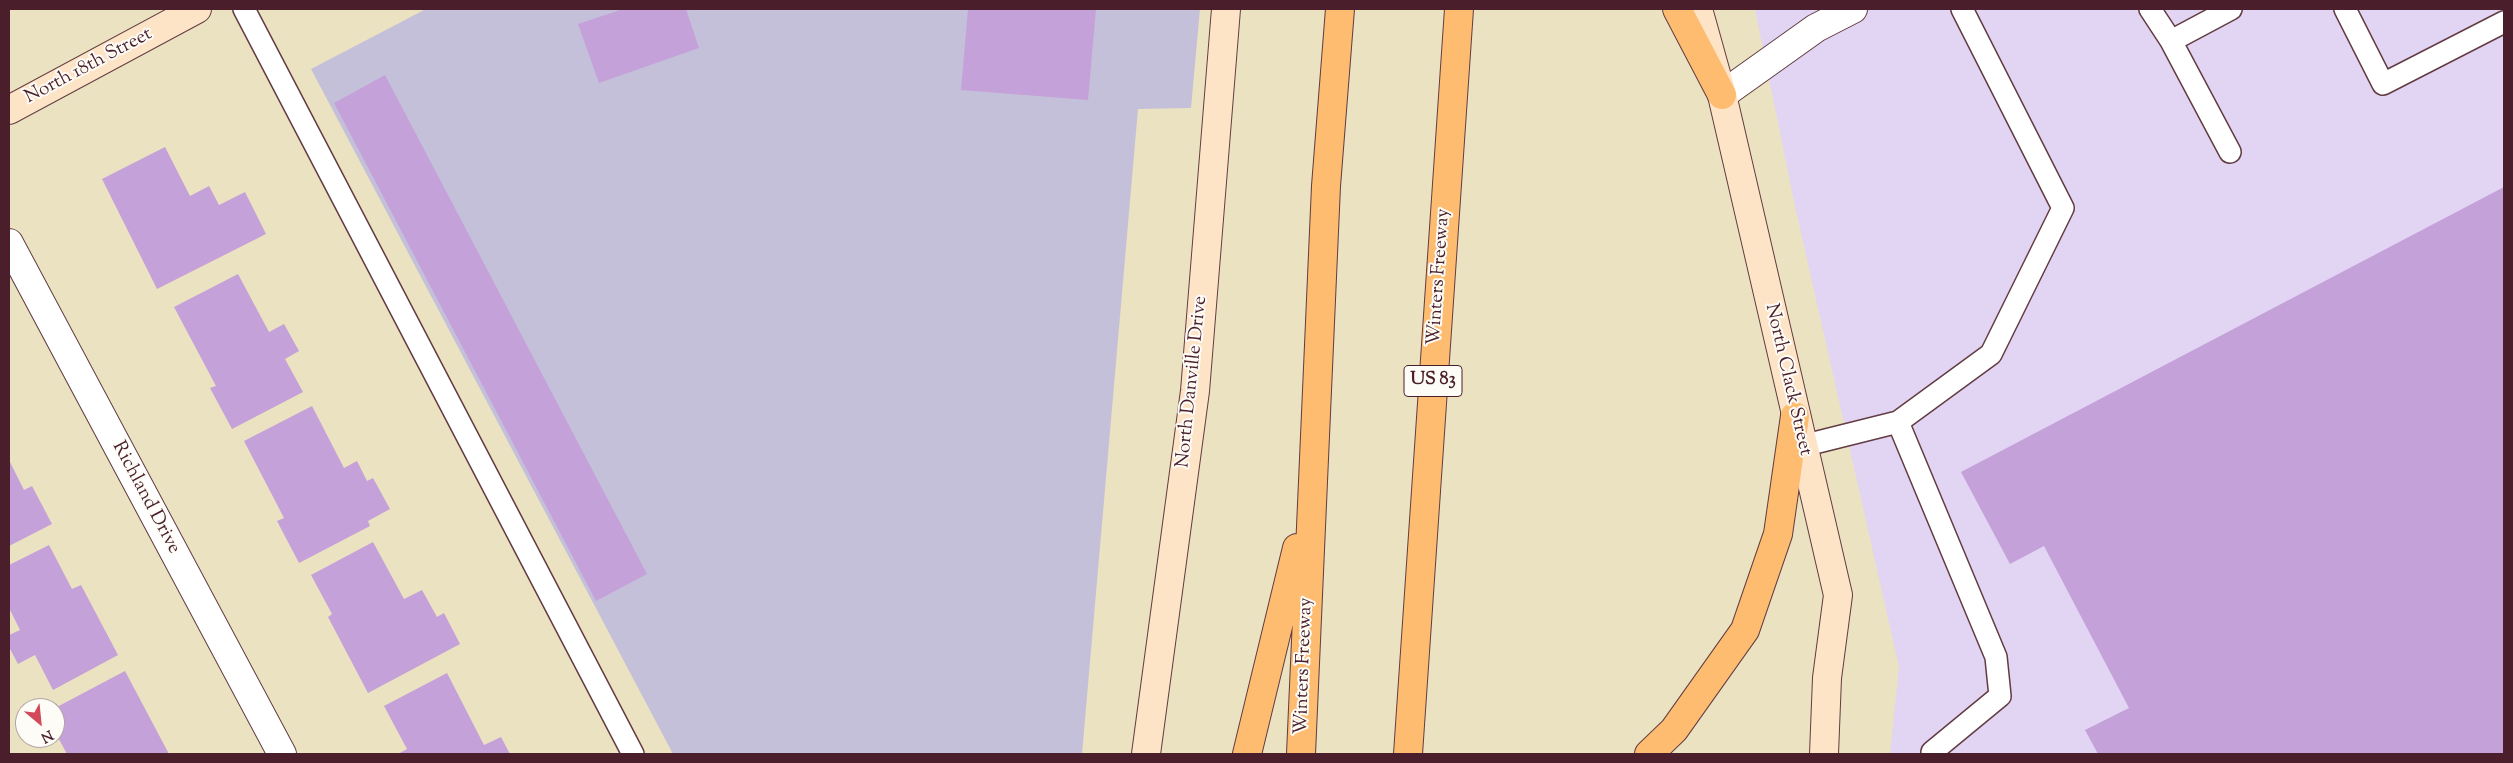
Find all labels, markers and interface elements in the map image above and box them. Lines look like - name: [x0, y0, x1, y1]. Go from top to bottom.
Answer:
- street label: North 18th Street: [21, 24, 157, 110]
- street label: Winters Freeway: [1424, 208, 1456, 346]
- street label: North Danville Drive: [1173, 295, 1213, 469]
- street label: North Clack Street: [1758, 302, 1816, 458]
- road number: US 83: [1404, 366, 1462, 396]
- street label: Richland Drive: [106, 438, 184, 558]
- street label: Winters Freeway: [1291, 597, 1319, 735]
- north arrow: [15, 698, 65, 748]
- text: N: [37, 724, 56, 747]

